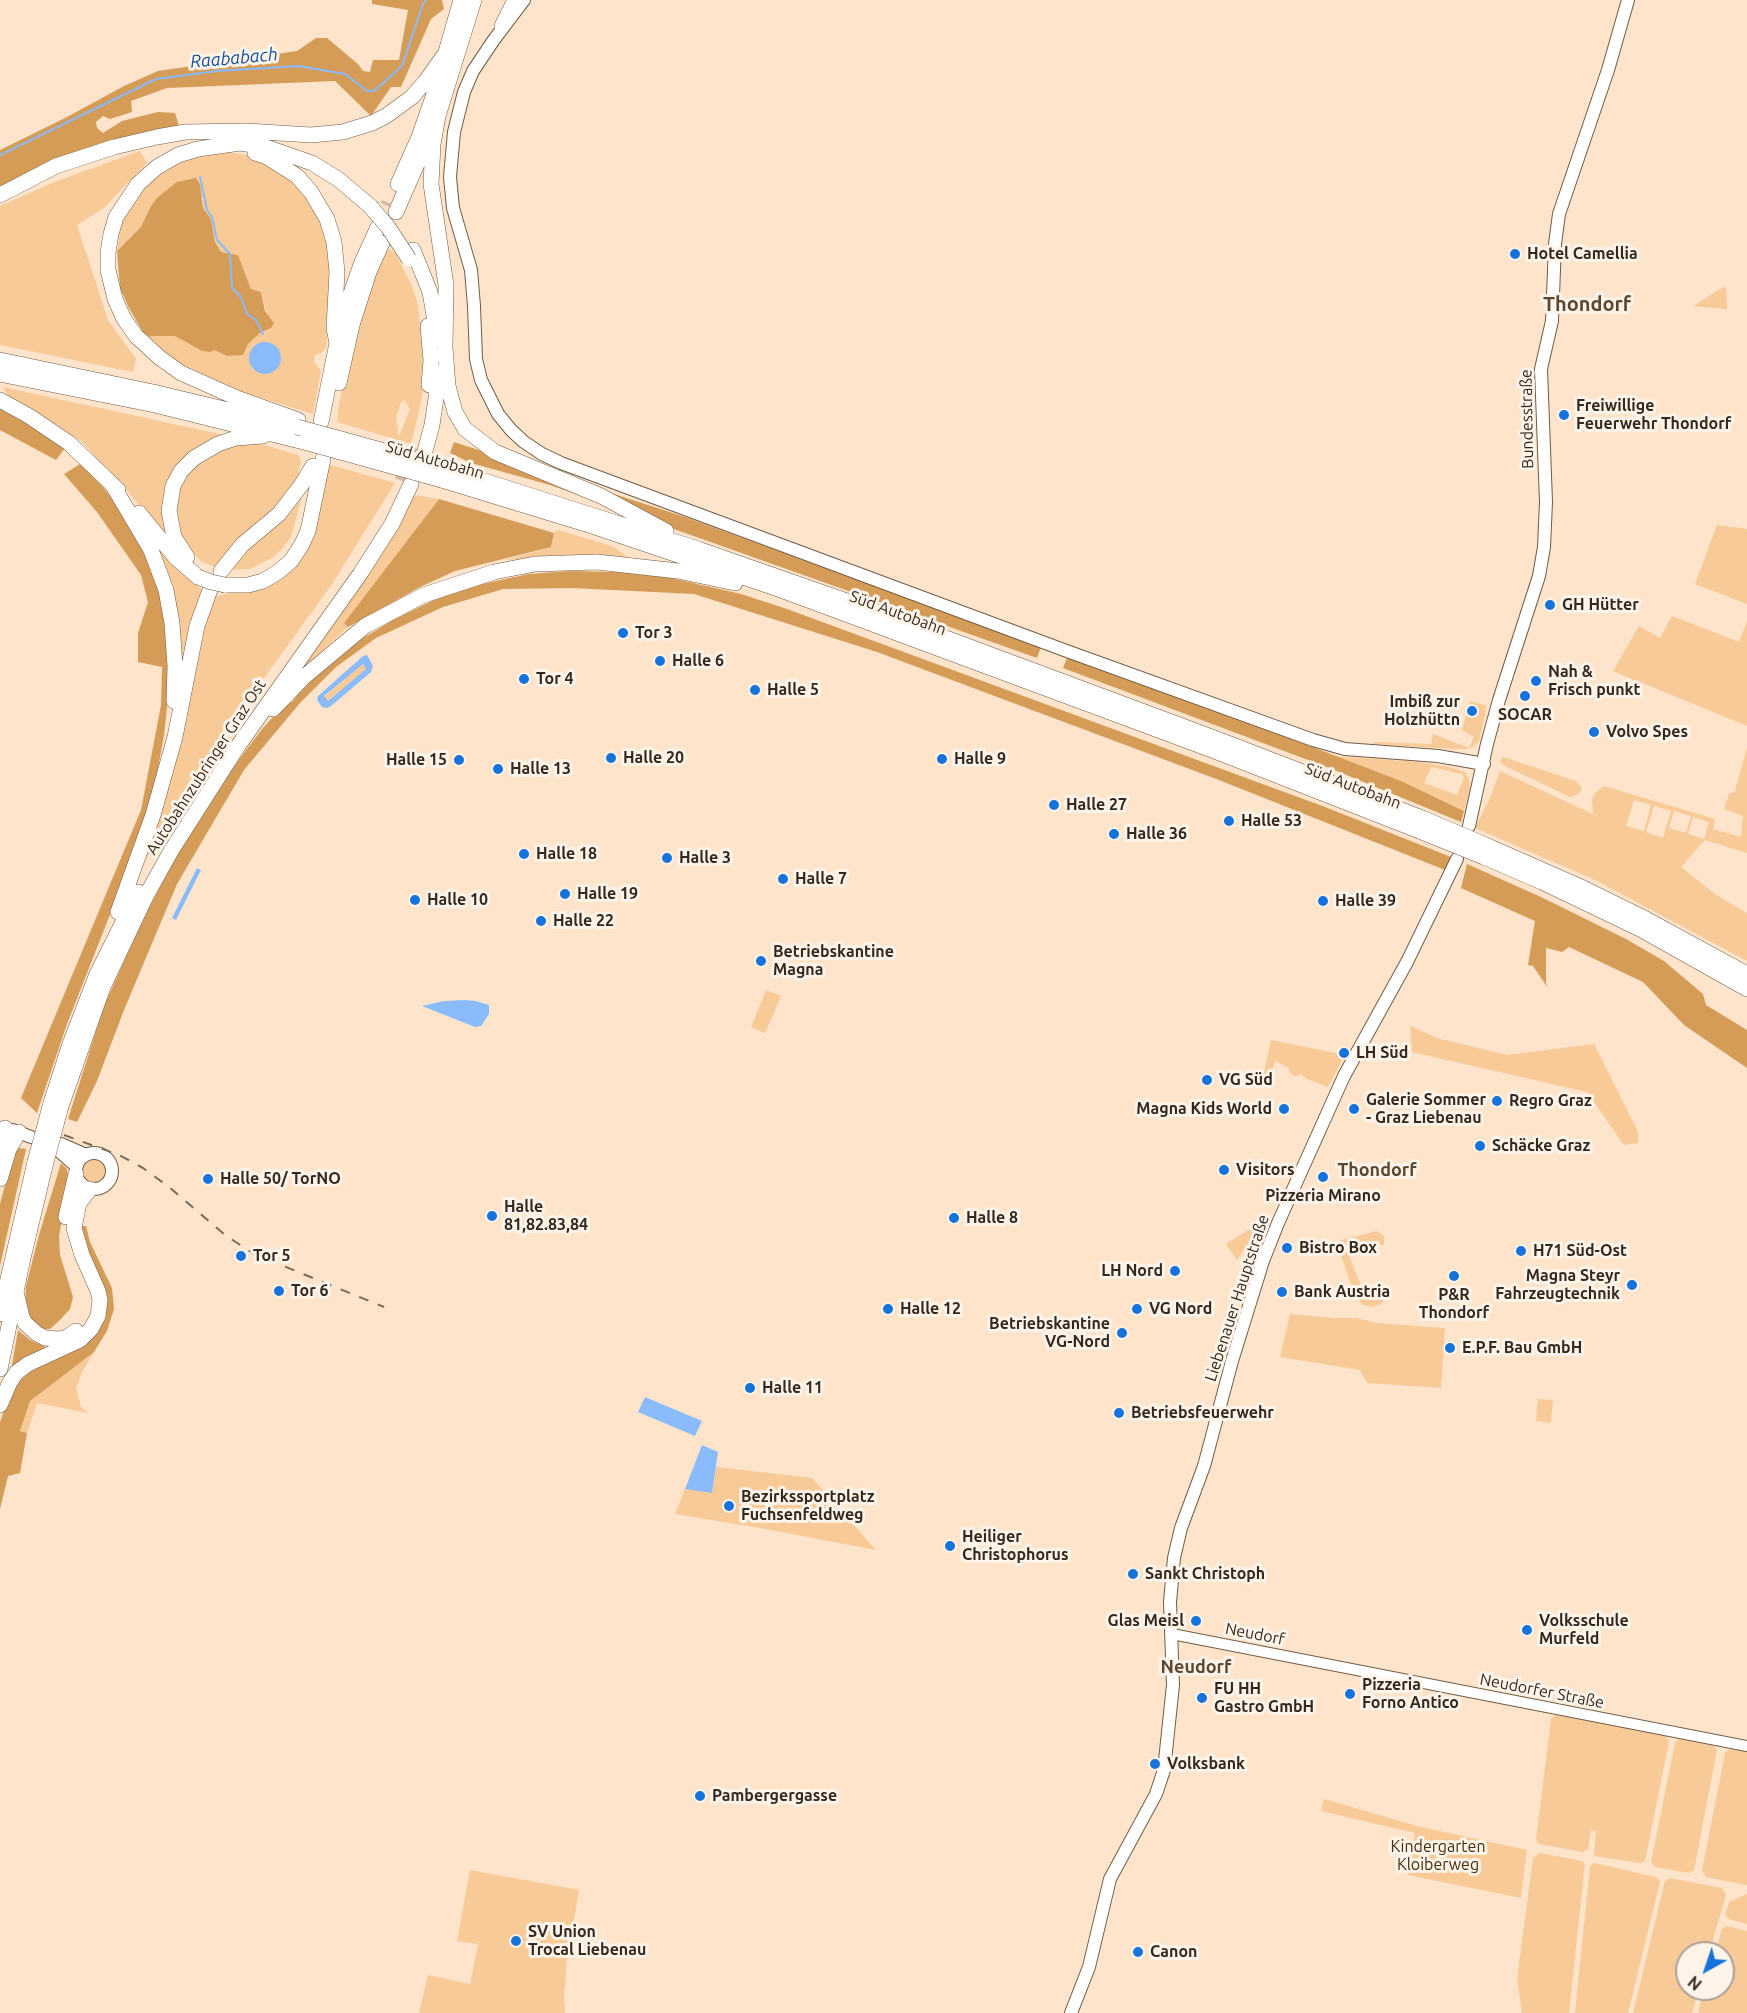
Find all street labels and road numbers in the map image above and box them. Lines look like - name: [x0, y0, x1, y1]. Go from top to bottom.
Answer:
- street label: Bundesstraße: [1517, 369, 1537, 469]
- street label: Süd Autobahn: [384, 437, 486, 483]
- street label: Süd Autobahn: [847, 587, 949, 639]
- street label: Autobahnzubringer Graz Ost: [142, 676, 270, 858]
- street label: Süd Autobahn: [1302, 759, 1404, 813]
- street label: Liebenauer Hauptstraße: [1201, 1212, 1273, 1384]
- street label: Neudorf: [1224, 1619, 1286, 1649]
- street label: Neudorfer Straße: [1478, 1670, 1606, 1712]

